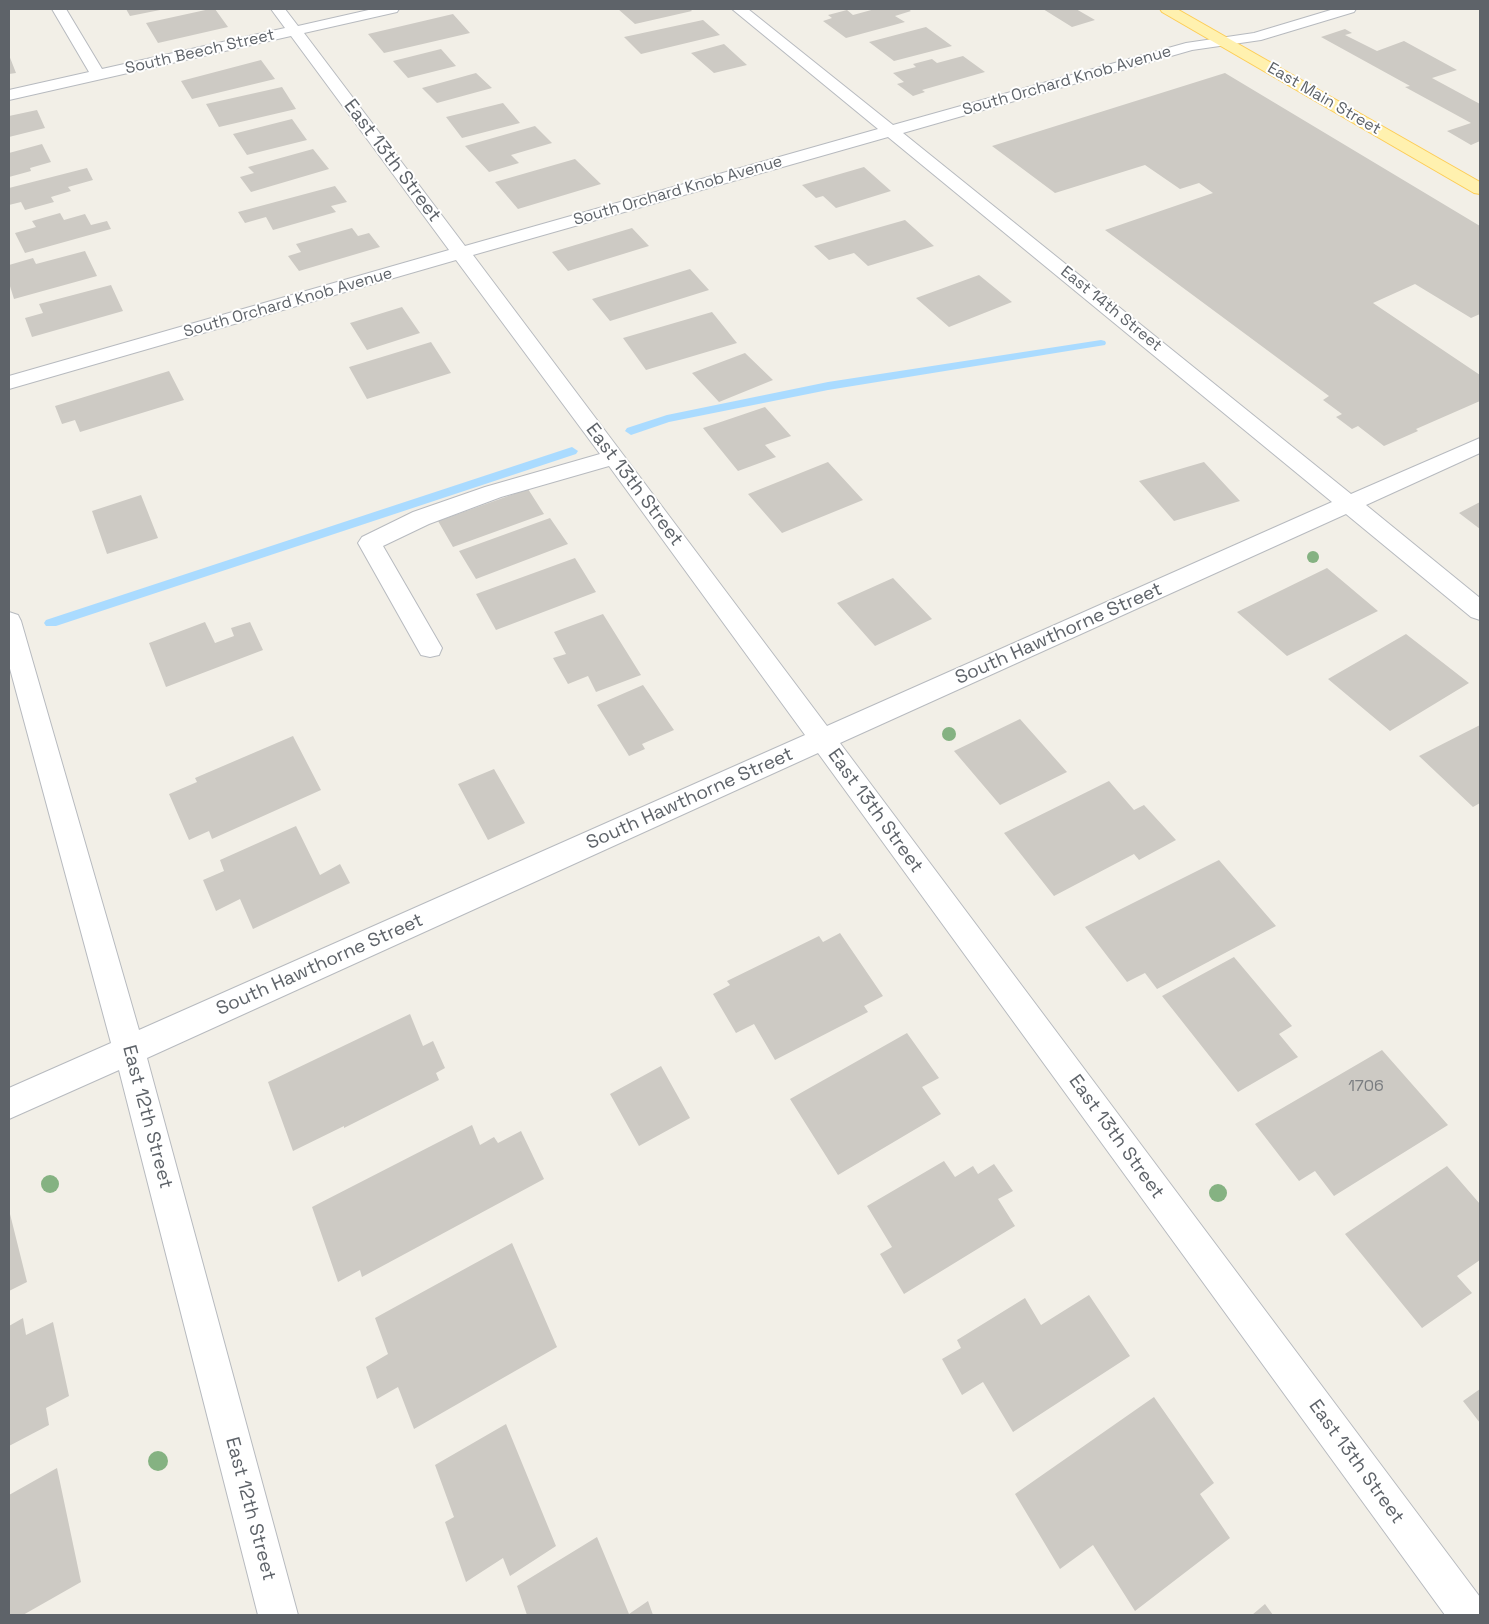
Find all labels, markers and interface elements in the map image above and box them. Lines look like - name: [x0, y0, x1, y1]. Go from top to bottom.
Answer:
- street label: South Beech Street: [123, 25, 277, 79]
- street label: South Orchard Knob Avenue: [960, 42, 1174, 120]
- street label: East Main Street: [1264, 59, 1384, 139]
- street label: East 13th Street: [338, 95, 446, 227]
- street label: South Orchard Knob Avenue: [571, 152, 785, 230]
- street label: East 14th Street: [1056, 262, 1166, 356]
- street label: South Orchard Knob Avenue: [181, 264, 395, 342]
- street label: East 13th Street: [580, 419, 688, 551]
- street label: South Hawthorne Street: [952, 578, 1166, 690]
- street label: South Hawthorne Street: [583, 743, 797, 855]
- street label: East 13th Street: [822, 745, 928, 877]
- street label: South Hawthorne Street: [213, 909, 427, 1021]
- street label: East 12th Street: [117, 1043, 177, 1191]
- street label: East 13th Street: [1063, 1071, 1169, 1203]
- house number: 1706: [1348, 1077, 1384, 1097]
- street label: East 13th Street: [1303, 1396, 1409, 1528]
- street label: East 12th Street: [220, 1435, 280, 1583]

